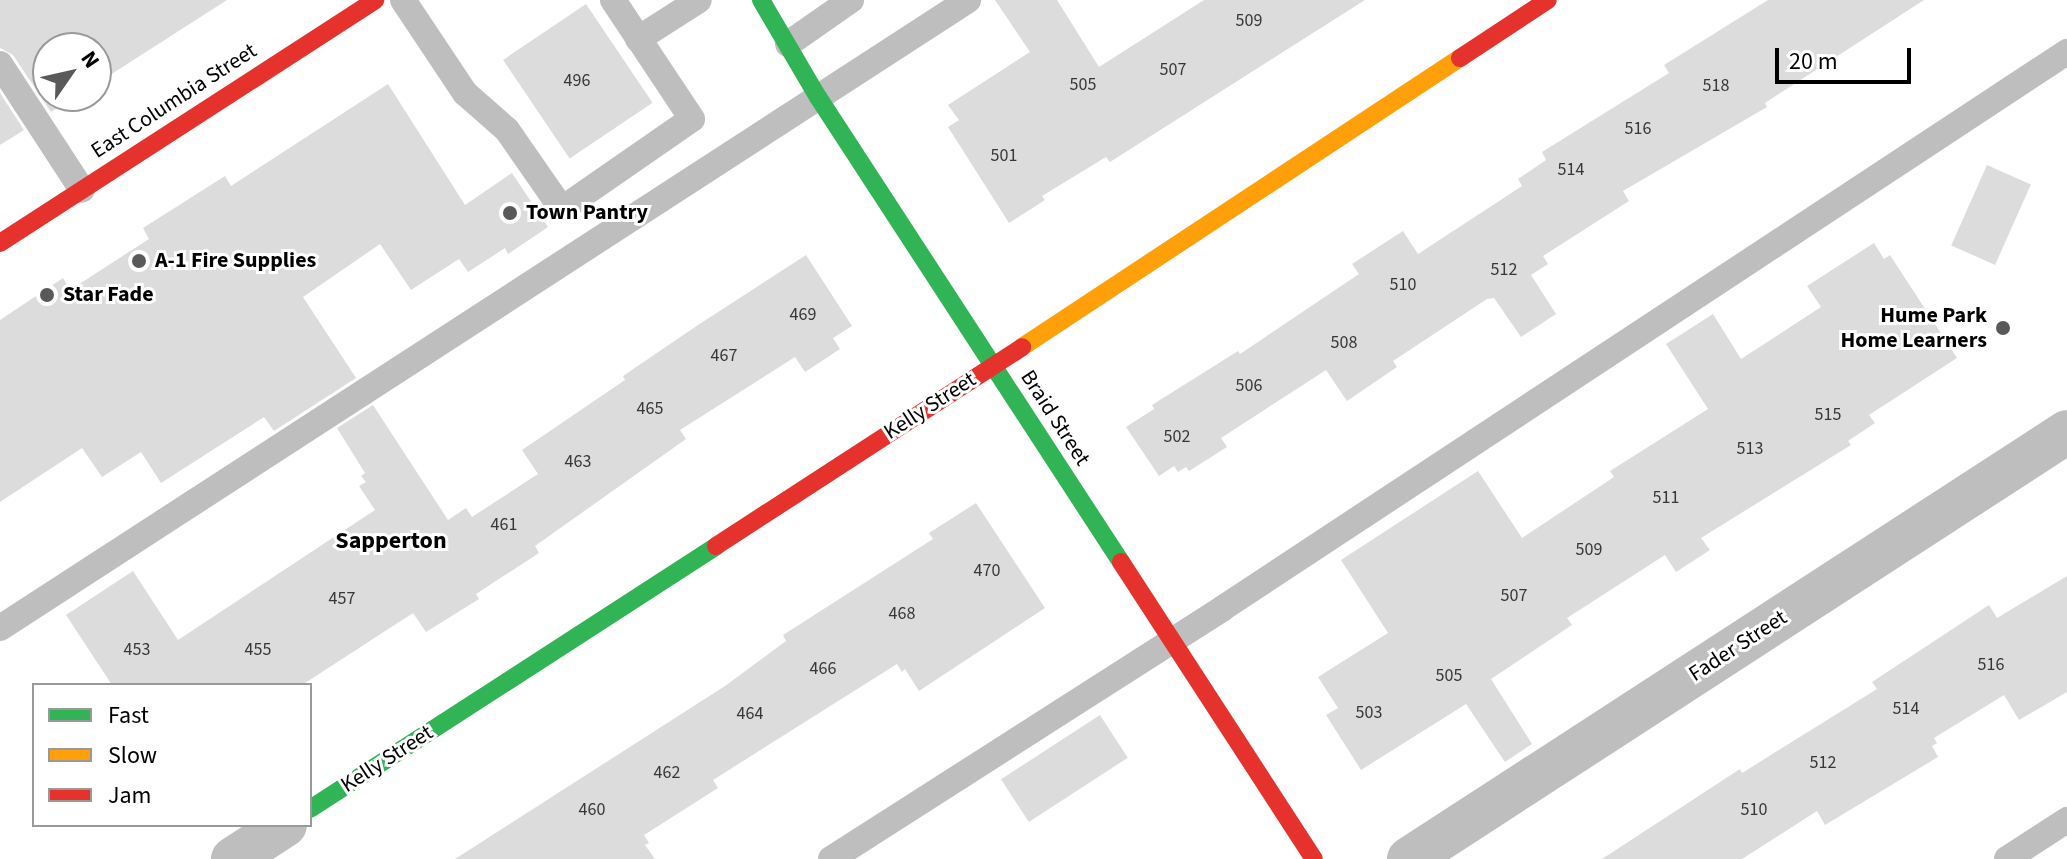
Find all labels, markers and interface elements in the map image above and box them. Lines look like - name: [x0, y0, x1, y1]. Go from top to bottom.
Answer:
- house number: 509: [1236, 10, 1262, 32]
- north arrow: [32, 32, 112, 112]
- scale bar: [1779, 32, 1915, 82]
- street label: East Columbia Street: [86, 38, 262, 164]
- text: 20 m: [1789, 44, 1838, 79]
- text: N: [73, 45, 108, 75]
- house number: 507: [1160, 59, 1186, 81]
- house number: 496: [564, 70, 590, 92]
- house number: 505: [1070, 74, 1096, 96]
- house number: 518: [1703, 75, 1729, 97]
- house number: 516: [1625, 118, 1651, 140]
- house number: 501: [991, 145, 1017, 167]
- house number: 514: [1558, 159, 1584, 181]
- place label: Town Pantry: [526, 200, 648, 226]
- marker: Town Pantry: [501, 204, 519, 222]
- place label: A-1 Fire Supplies: [155, 248, 316, 274]
- marker: A-1 Fire Supplies: [130, 252, 148, 270]
- house number: 512: [1491, 259, 1517, 281]
- house number: 510: [1390, 274, 1416, 296]
- place label: Star Fade: [63, 282, 154, 308]
- marker: Star Fade: [38, 286, 56, 304]
- place label: Hume Park Home Learners: [1840, 302, 1987, 354]
- house number: 469: [790, 304, 816, 326]
- marker: Hume Park Home Learners: [1994, 319, 2012, 337]
- house number: 508: [1331, 332, 1357, 354]
- house number: 467: [711, 345, 737, 367]
- street label: Braid Street: [1014, 365, 1096, 471]
- street label: Kelly Street: [879, 366, 981, 446]
- house number: 506: [1236, 375, 1262, 397]
- house number: 465: [637, 398, 663, 420]
- house number: 515: [1815, 404, 1841, 426]
- house number: 502: [1164, 426, 1190, 448]
- house number: 513: [1737, 438, 1763, 460]
- house number: 463: [565, 451, 591, 473]
- house number: 511: [1653, 487, 1679, 509]
- house number: 461: [491, 514, 517, 536]
- district label: Sapperton: [335, 527, 447, 555]
- house number: 509: [1576, 539, 1602, 561]
- house number: 470: [974, 560, 1000, 582]
- house number: 507: [1501, 585, 1527, 607]
- house number: 457: [329, 588, 355, 610]
- house number: 468: [889, 603, 915, 625]
- street label: Fader Street: [1684, 605, 1792, 687]
- house number: 453: [124, 639, 150, 661]
- house number: 455: [245, 639, 271, 661]
- house number: 516: [1978, 654, 2004, 676]
- house number: 466: [810, 658, 836, 680]
- house number: 505: [1436, 665, 1462, 687]
- legend: [32, 683, 312, 827]
- text: Fast: [108, 698, 149, 733]
- house number: 514: [1893, 698, 1919, 720]
- house number: 503: [1356, 702, 1382, 724]
- house number: 464: [737, 703, 763, 725]
- street label: Kelly Street: [336, 719, 438, 799]
- text: Slow: [108, 738, 157, 773]
- house number: 512: [1810, 752, 1836, 774]
- house number: 462: [654, 762, 680, 784]
- text: Jam: [108, 778, 152, 813]
- house number: 460: [579, 799, 605, 821]
- house number: 510: [1741, 799, 1767, 821]

